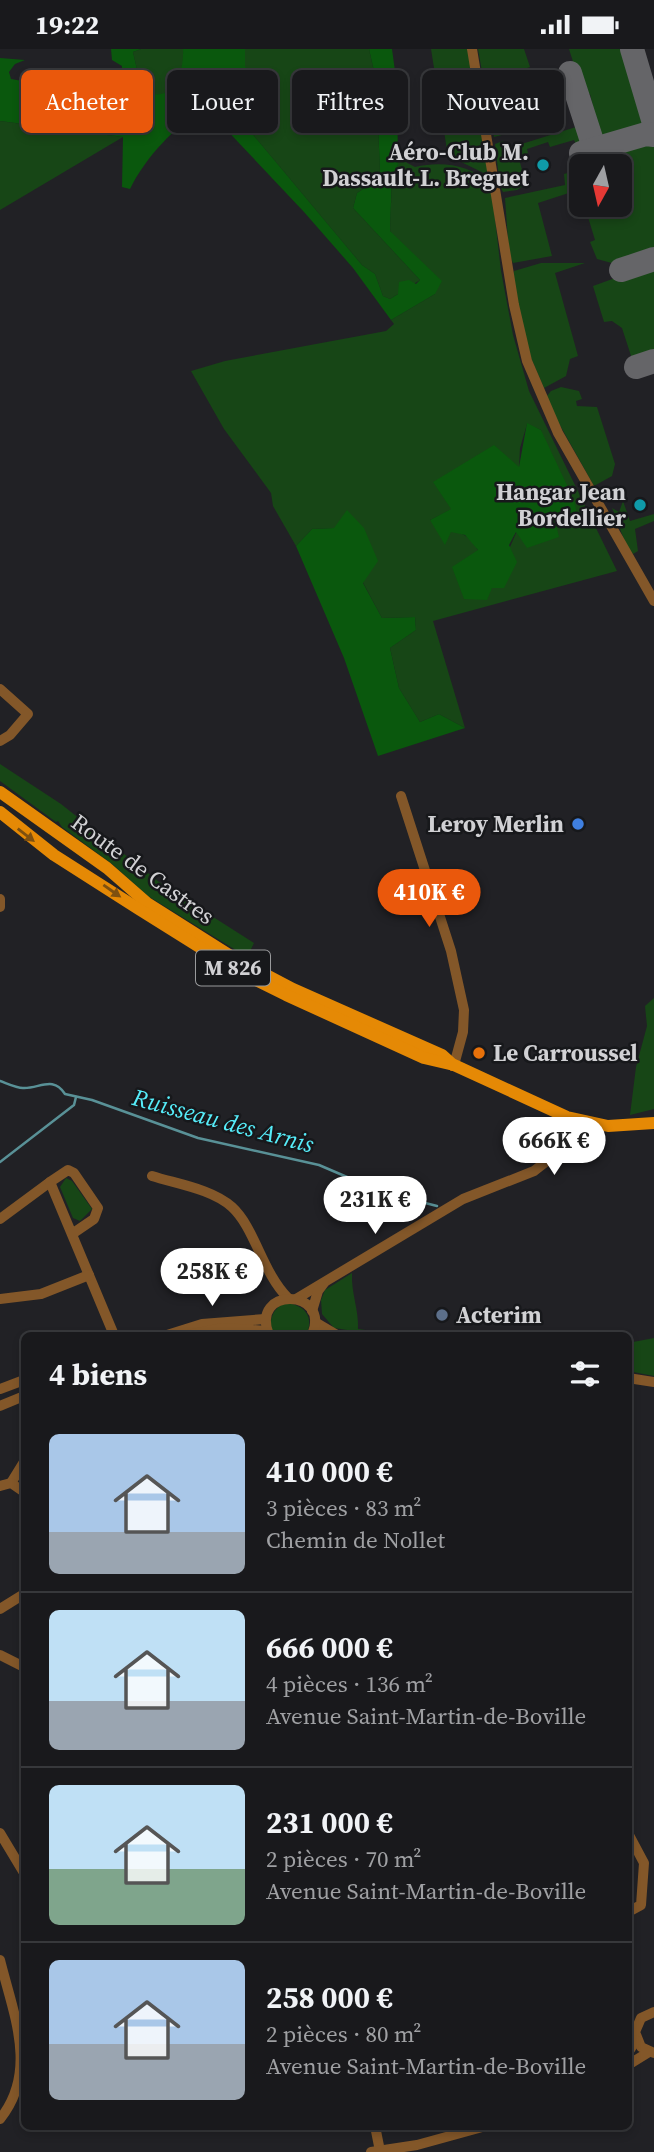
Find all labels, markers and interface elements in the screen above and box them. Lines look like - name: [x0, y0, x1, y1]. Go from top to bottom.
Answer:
- text: 19:22: [35, 7, 99, 43]
- chip: Acheter: [21, 70, 153, 133]
- chip: Louer: [167, 70, 278, 133]
- chip: Filtres: [292, 70, 408, 133]
- chip: Nouveau: [422, 70, 564, 133]
- place label: Aéro-Club M. Dassault-L. Breguet: [322, 136, 530, 194]
- north arrow: [569, 154, 632, 217]
- map controls: [569, 154, 632, 217]
- marker: Aéro-Club M. Dassault-L. Breguet: [535, 157, 551, 173]
- place label: Hangar Jean Bordellier: [496, 476, 626, 534]
- marker: Hangar Jean Bordellier: [632, 497, 648, 513]
- street label: Route de Castres: [65, 806, 221, 932]
- place label: Leroy Merlin: [427, 808, 564, 840]
- marker: Leroy Merlin: [570, 816, 586, 832]
- one-way arrow: [17, 827, 35, 842]
- pin: 410K €: [372, 869, 486, 929]
- text: 410K €: [394, 876, 464, 908]
- one-way arrow: [103, 884, 121, 898]
- road number: M 826: [196, 951, 270, 985]
- place label: Le Carroussel: [493, 1037, 638, 1069]
- marker: Le Carroussel: [471, 1045, 487, 1061]
- water label: Ruisseau des Arnis: [128, 1080, 318, 1161]
- pin: 666K €: [497, 1117, 611, 1177]
- text: 666K €: [519, 1124, 589, 1156]
- pin: 231K €: [318, 1177, 432, 1236]
- text: 231K €: [340, 1183, 410, 1215]
- pin: 258K €: [155, 1249, 269, 1308]
- text: 258K €: [177, 1255, 247, 1287]
- place label: Acterim: [456, 1299, 542, 1331]
- marker: Acterim: [434, 1307, 450, 1323]
- text: 4 biens: [49, 1354, 147, 1395]
- icon: filters: [566, 1355, 604, 1393]
- text: 410 000 €: [266, 1451, 393, 1492]
- icon: home: [105, 1462, 189, 1546]
- text: 3 pièces · 83 m²: [266, 1492, 421, 1524]
- text: Chemin de Nollet: [266, 1524, 445, 1556]
- text: 666 000 €: [266, 1627, 393, 1668]
- icon: home: [105, 1638, 189, 1722]
- text: 4 pièces · 136 m²: [266, 1668, 433, 1700]
- text: Avenue Saint-Martin-de-Boville: [266, 1700, 586, 1732]
- text: 231 000 €: [266, 1802, 393, 1843]
- icon: home: [105, 1813, 189, 1897]
- text: 2 pièces · 70 m²: [266, 1843, 421, 1875]
- text: Avenue Saint-Martin-de-Boville: [266, 1875, 586, 1907]
- text: 258 000 €: [266, 1977, 393, 2018]
- icon: home: [105, 1988, 189, 2072]
- text: 2 pièces · 80 m²: [266, 2018, 421, 2050]
- text: Avenue Saint-Martin-de-Boville: [266, 2050, 586, 2082]

